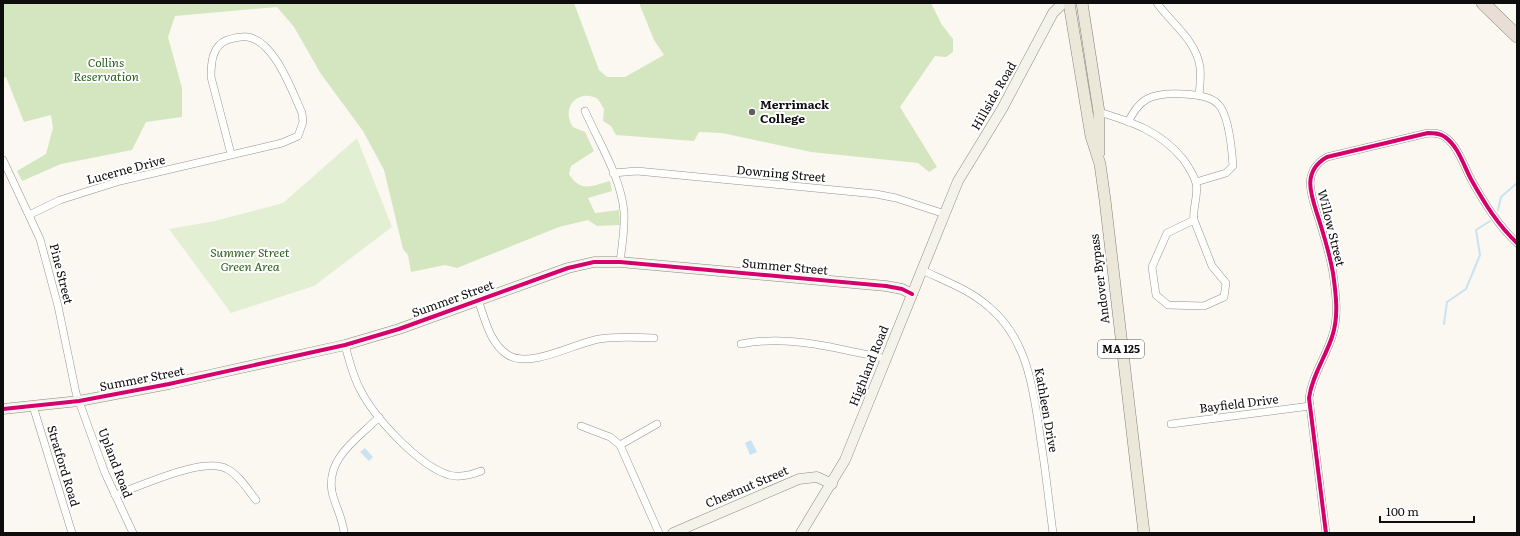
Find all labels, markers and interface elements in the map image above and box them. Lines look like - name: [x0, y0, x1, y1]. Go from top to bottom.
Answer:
- park label: Collins Reservation: [73, 53, 139, 85]
- street label: Hillside Road: [966, 57, 1020, 133]
- place label: Merrimack College: [760, 95, 830, 127]
- marker: Merrimack College: [747, 107, 757, 117]
- street label: Lucerne Drive: [84, 150, 167, 188]
- street label: Downing Street: [736, 160, 827, 186]
- street label: Willow Street: [1314, 187, 1350, 268]
- street label: Andover Bypass: [1084, 232, 1113, 325]
- street label: Pine Street: [46, 241, 78, 306]
- park label: Summer Street Green Area: [210, 243, 290, 275]
- street label: Summer Street: [741, 253, 829, 279]
- street label: Summer Street: [409, 275, 496, 321]
- street label: Highland Road: [844, 322, 893, 409]
- road number: MA 125: [1098, 340, 1144, 358]
- street label: Summer Street: [98, 361, 186, 395]
- street label: Kathleen Drive: [1031, 366, 1063, 454]
- street label: Bayfield Drive: [1198, 389, 1279, 417]
- street label: Stratford Road: [43, 423, 85, 509]
- street label: Upland Road: [94, 425, 138, 501]
- street label: Chestnut Street: [702, 460, 791, 512]
- scale bar: [1380, 498, 1474, 524]
- text: 100 m: [1386, 502, 1419, 520]

